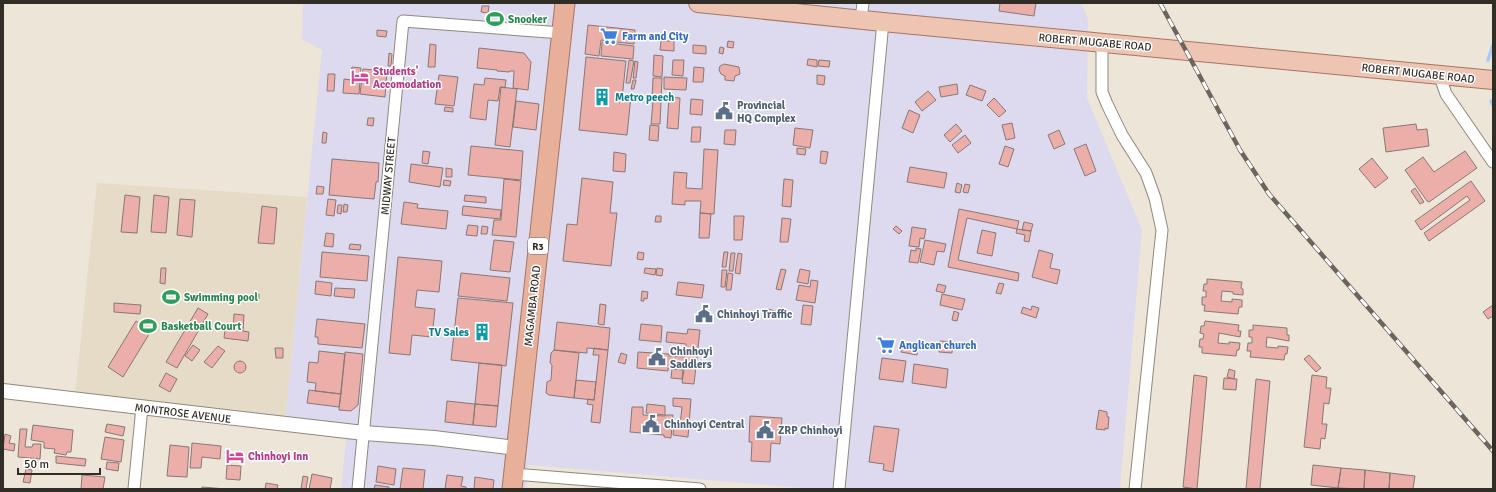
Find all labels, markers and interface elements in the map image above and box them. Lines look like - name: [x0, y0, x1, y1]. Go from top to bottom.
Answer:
- sports icon: Snooker: [485, 9, 505, 29]
- place label: Snooker: [508, 13, 548, 26]
- supermarket icon: Farm and City: [599, 26, 619, 46]
- place label: Farm and City: [622, 30, 689, 43]
- street label: ROBERT MUGABE ROAD: [1038, 31, 1152, 54]
- street label: ROBERT MUGABE ROAD: [1361, 61, 1475, 86]
- place label: Students' Accomodation: [373, 65, 441, 91]
- hotel icon: Students' Accomodation: [350, 67, 370, 87]
- building icon: Metro peech: [592, 87, 612, 107]
- place label: Metro peech: [615, 91, 674, 104]
- place label: Provincial HQ Complex: [737, 99, 796, 125]
- public building icon: Provincial HQ Complex: [714, 101, 734, 121]
- street label: MIDWAY STREET: [379, 136, 398, 216]
- road number: R3: [528, 238, 548, 254]
- street label: MAGAMBA ROAD: [522, 265, 543, 347]
- sports icon: Swimming pool: [161, 287, 181, 307]
- place label: Swimming pool: [184, 291, 259, 304]
- public building icon: Chinhoyi Traffic: [694, 304, 714, 324]
- place label: Chinhoyi Traffic: [717, 308, 792, 321]
- sports icon: Basketball Court: [138, 316, 158, 336]
- place label: Basketball Court: [161, 320, 241, 333]
- building icon: TV Sales: [472, 322, 492, 342]
- place label: TV Sales: [429, 326, 469, 339]
- supermarket icon: Anglican church: [876, 335, 896, 355]
- place label: Anglican church: [899, 339, 976, 352]
- place label: Chinhoyi Saddlers: [670, 345, 712, 371]
- public building icon: Chinhoyi Saddlers: [647, 347, 667, 367]
- street label: MONTROSE AVENUE: [134, 401, 232, 426]
- public building icon: Chinhoyi Central: [641, 414, 661, 434]
- place label: Chinhoyi Central: [664, 418, 745, 431]
- public building icon: ZRP Chinhoyi: [755, 420, 775, 440]
- place label: ZRP Chinhoyi: [778, 424, 843, 437]
- hotel icon: Chinhoyi Inn: [225, 446, 245, 466]
- scale bar: [18, 450, 100, 476]
- place label: Chinhoyi Inn: [248, 450, 308, 463]
- text: 50 m: [24, 457, 49, 472]

